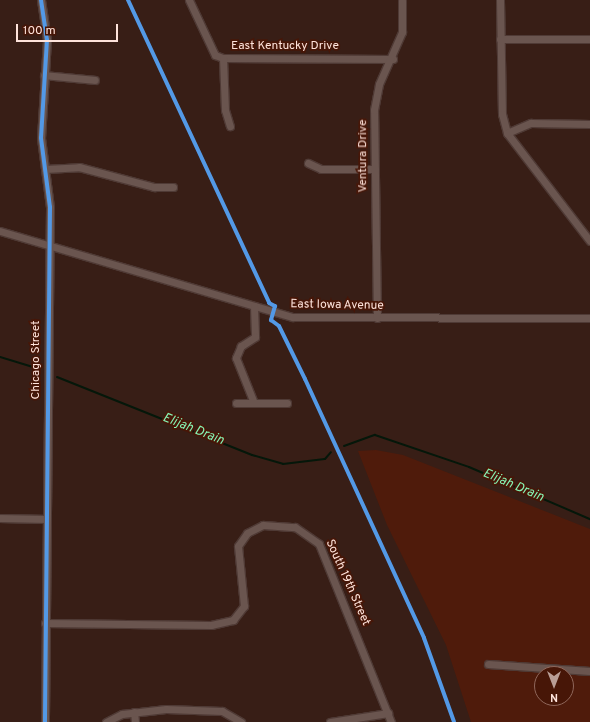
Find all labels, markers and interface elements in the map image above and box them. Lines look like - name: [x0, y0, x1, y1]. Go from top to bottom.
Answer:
- scale bar: [18, 16, 120, 42]
- text: 100 m: [23, 23, 56, 39]
- street label: East Kentucky Drive: [231, 40, 339, 54]
- street label: Ventura Drive: [357, 120, 371, 192]
- street label: East Iowa Avenue: [290, 298, 384, 314]
- street label: Chicago Street: [30, 320, 44, 400]
- water label: Elijah Drain: [160, 411, 226, 449]
- water label: Elijah Drain: [480, 466, 546, 506]
- street label: South 19th Street: [322, 538, 372, 628]
- north arrow: [534, 666, 574, 706]
- text: N: [550, 690, 558, 704]

